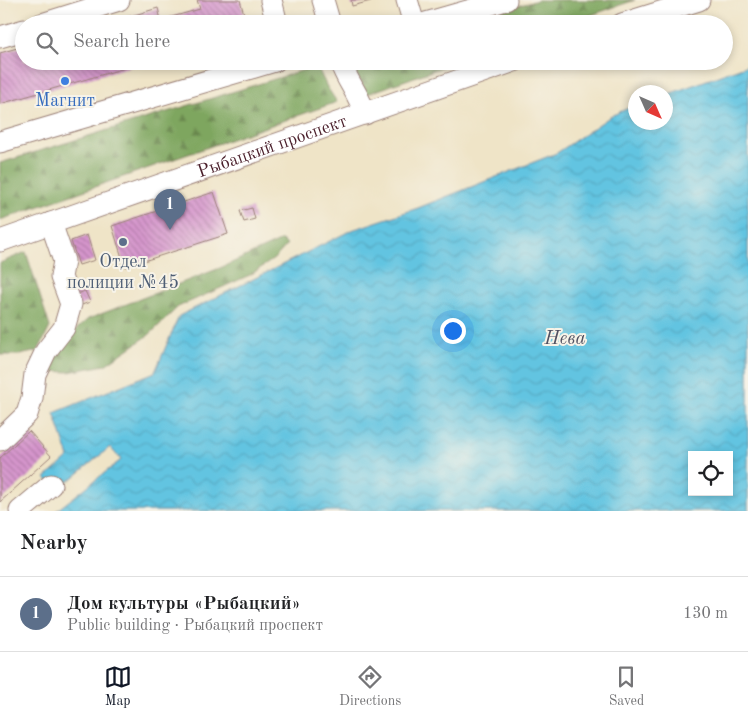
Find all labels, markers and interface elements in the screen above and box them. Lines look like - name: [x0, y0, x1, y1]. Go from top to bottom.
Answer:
- search box: [15, 15, 733, 70]
- icon: search: [33, 29, 61, 57]
- text: Search here: [73, 33, 170, 52]
- marker: Магнит: [59, 75, 71, 87]
- north arrow: [628, 85, 673, 130]
- place label: Магнит: [35, 92, 95, 110]
- street label: Рыбацкий проспект: [195, 112, 349, 181]
- pin: 1: [154, 189, 186, 230]
- marker: Отдел полиции №45: [117, 236, 129, 248]
- place label: Отдел полиции №45: [67, 253, 179, 292]
- your location: [440, 318, 466, 344]
- water label: Нева: [543, 330, 586, 349]
- map controls: [688, 451, 733, 496]
- button: locate: [688, 451, 733, 496]
- text: Nearby: [20, 533, 88, 554]
- text: Дом культуры «Рыбацкий»: [67, 595, 301, 614]
- text: 1: [31, 606, 41, 622]
- text: 130 m: [683, 606, 728, 622]
- text: Public building · Рыбацкий проспект: [67, 618, 323, 634]
- tab: Map: [104, 663, 132, 710]
- tab: Directions: [339, 663, 401, 710]
- tab: Saved: [609, 663, 644, 710]

